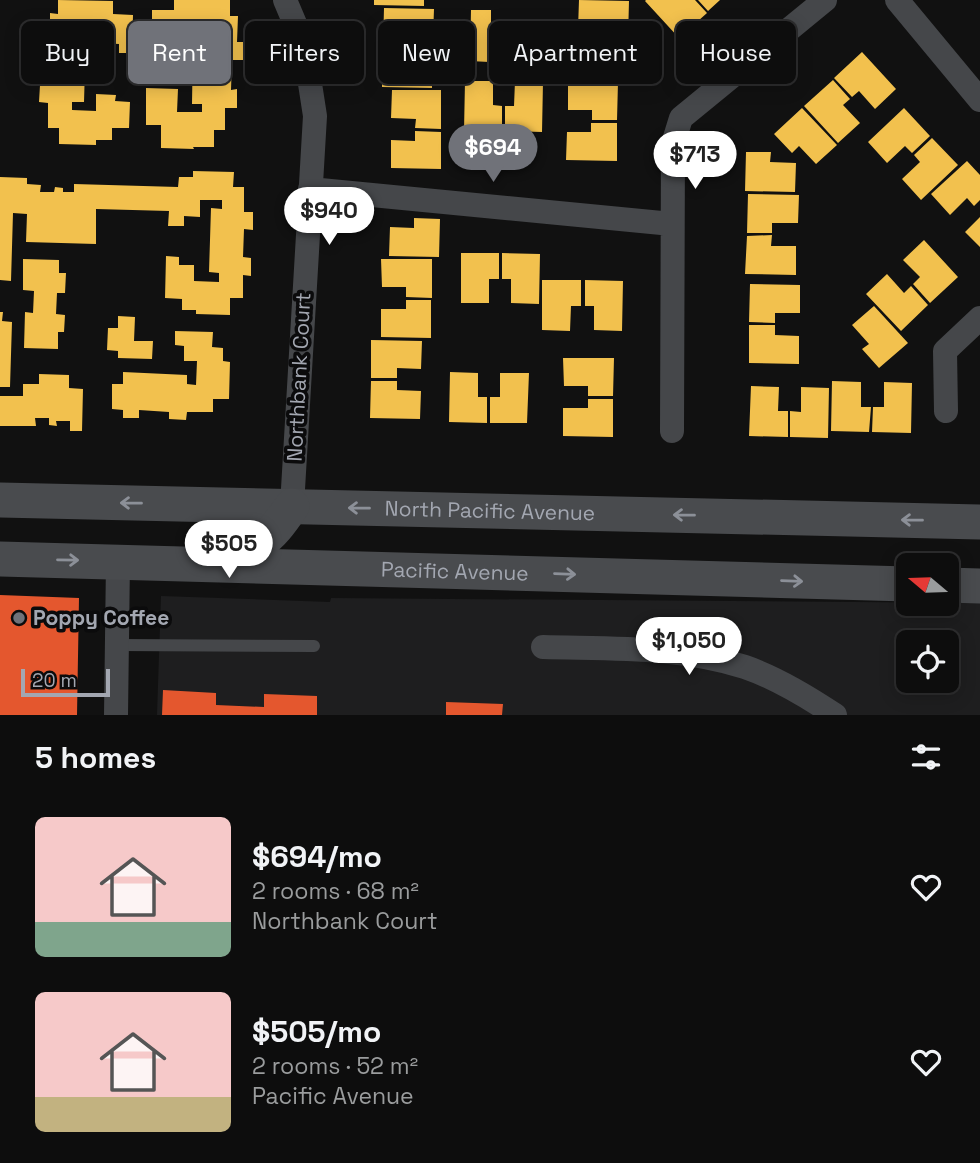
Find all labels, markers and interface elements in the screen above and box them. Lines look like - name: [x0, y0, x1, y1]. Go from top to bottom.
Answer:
- chip: Buy: [21, 21, 114, 84]
- chip: Rent: [128, 21, 231, 84]
- chip: Filters: [245, 21, 364, 84]
- chip: New: [378, 21, 475, 84]
- chip: Apartment: [489, 21, 662, 84]
- chip: House: [676, 21, 796, 84]
- pin: $694: [452, 124, 534, 184]
- text: $694: [465, 132, 522, 162]
- pin: $713: [654, 132, 736, 191]
- text: $713: [670, 139, 720, 169]
- pin: $940: [288, 188, 370, 247]
- text: $940: [300, 195, 358, 225]
- street label: Northbank Court: [281, 292, 316, 462]
- street label: North Pacific Avenue: [384, 495, 595, 526]
- one-way arrow: [120, 496, 143, 510]
- one-way arrow: [348, 501, 371, 515]
- one-way arrow: [673, 509, 696, 522]
- one-way arrow: [901, 514, 924, 527]
- pin: $505: [188, 520, 270, 580]
- text: $505: [201, 528, 257, 558]
- one-way arrow: [56, 553, 79, 567]
- north arrow: [896, 553, 959, 616]
- map controls: [896, 553, 959, 693]
- street label: Pacific Avenue: [381, 555, 529, 587]
- one-way arrow: [553, 568, 576, 581]
- one-way arrow: [781, 574, 804, 588]
- place label: Poppy Coffee: [33, 604, 169, 631]
- marker: Poppy Coffee: [11, 610, 27, 626]
- pin: $1,050: [632, 618, 746, 677]
- text: $1,050: [652, 625, 726, 655]
- button: locate: [896, 630, 959, 693]
- scale bar: [21, 666, 110, 698]
- text: 20 m: [32, 668, 77, 693]
- text: 5 homes: [35, 738, 156, 777]
- icon: filters: [907, 738, 945, 776]
- text: $694/mo: [252, 837, 382, 876]
- icon: home: [91, 845, 175, 929]
- icon: heart: [907, 868, 945, 906]
- text: 2 rooms · 68 m²: [252, 876, 419, 906]
- text: Northbank Court: [252, 906, 438, 936]
- text: $505/mo: [252, 1012, 381, 1051]
- icon: home: [91, 1020, 175, 1104]
- icon: heart: [907, 1043, 945, 1081]
- text: 2 rooms · 52 m²: [252, 1051, 418, 1081]
- text: Pacific Avenue: [252, 1081, 414, 1111]

